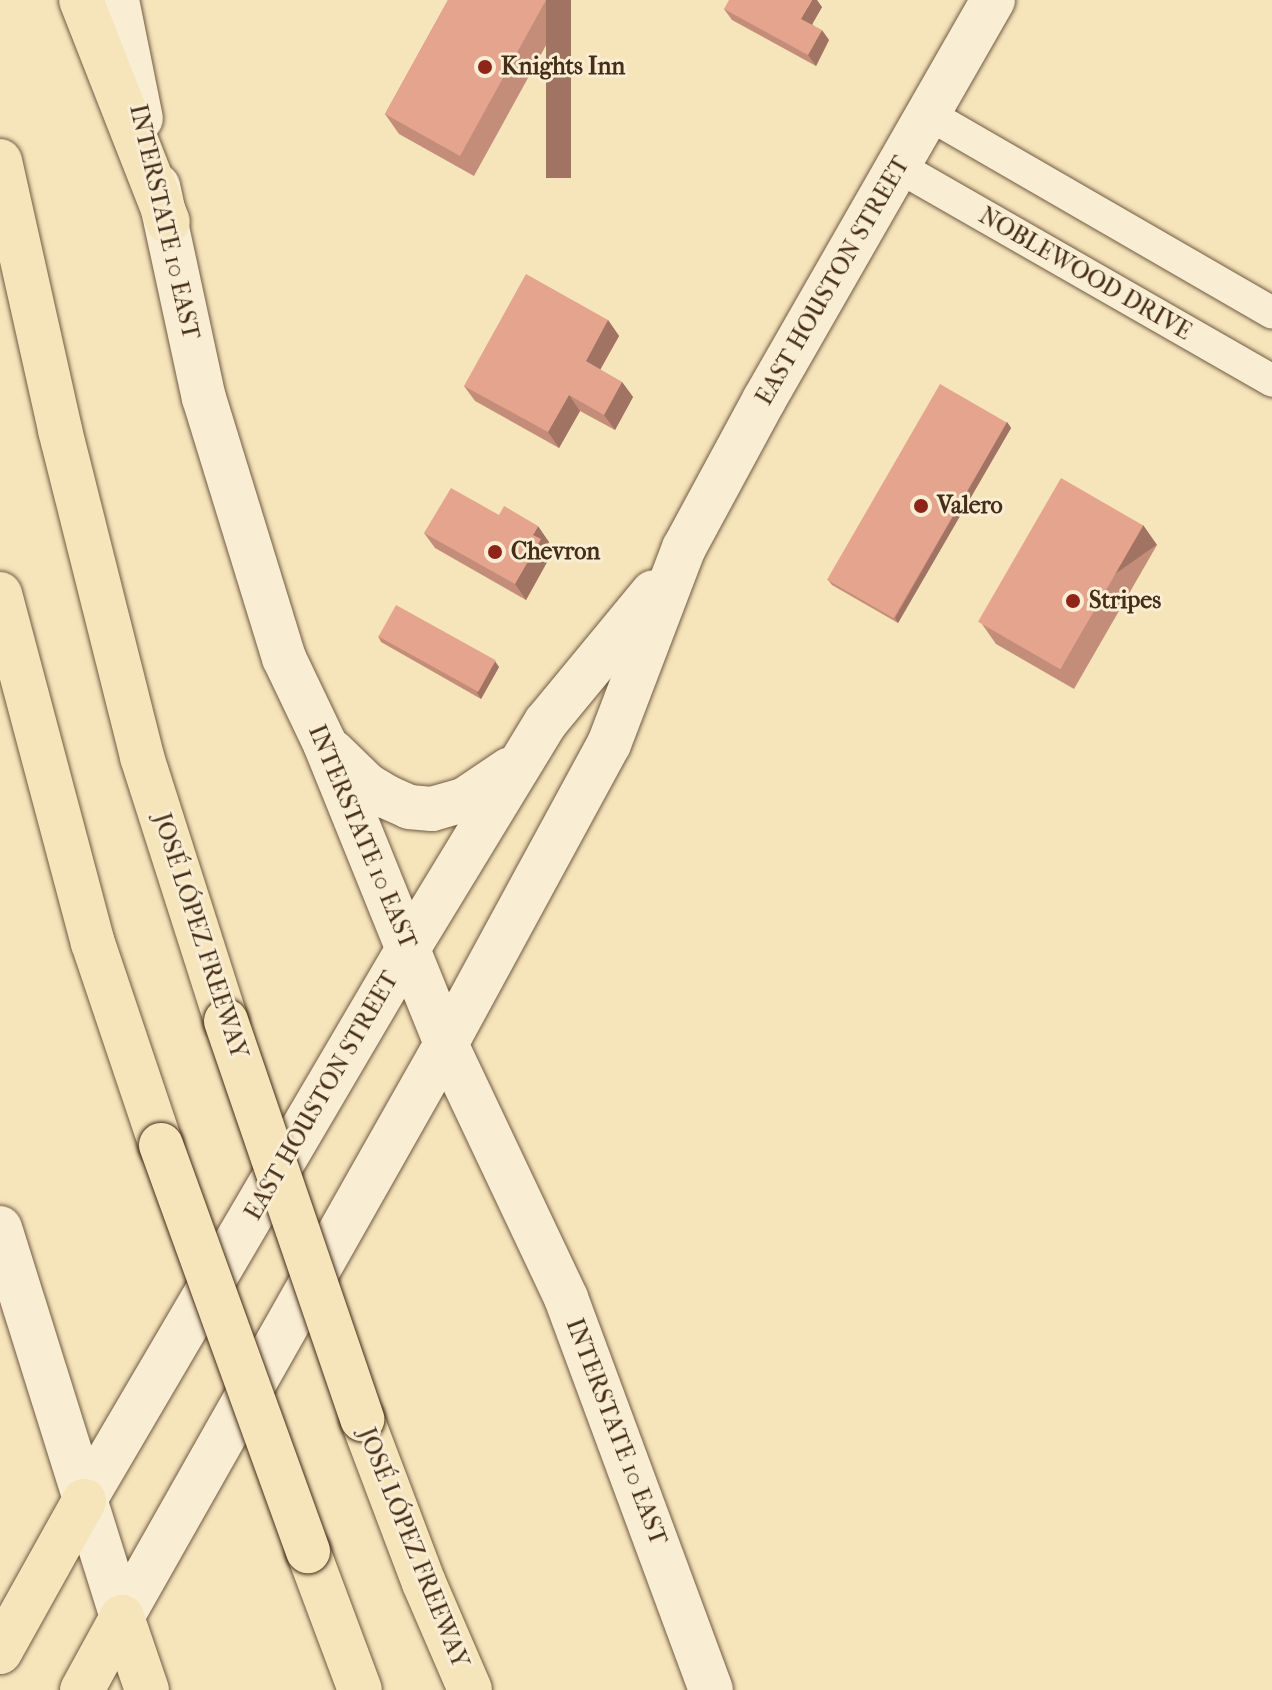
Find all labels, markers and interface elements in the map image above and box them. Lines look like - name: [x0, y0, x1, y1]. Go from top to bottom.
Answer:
- place label: Knights Inn: [501, 53, 625, 81]
- marker: Knights Inn: [476, 58, 494, 76]
- street label: INTERSTATE 10 EAST: [123, 102, 205, 342]
- street label: EAST HOUSTON STREET: [750, 152, 916, 410]
- street label: NOBLEWOOD DRIVE: [974, 201, 1196, 347]
- place label: Valero: [937, 492, 1003, 520]
- marker: Valero: [912, 497, 930, 515]
- place label: Chevron: [511, 538, 600, 566]
- marker: Chevron: [486, 543, 504, 561]
- place label: Stripes: [1089, 587, 1161, 615]
- marker: Stripes: [1064, 592, 1082, 610]
- street label: INTERSTATE 10 EAST: [302, 721, 422, 953]
- street label: JOSÉ LÓPEZ FREEWAY: [147, 810, 253, 1062]
- street label: EAST HOUSTON STREET: [239, 967, 405, 1225]
- street label: INTERSTATE 10 EAST: [559, 1315, 673, 1549]
- street label: JOSÉ LÓPEZ FREEWAY: [352, 1424, 474, 1672]

